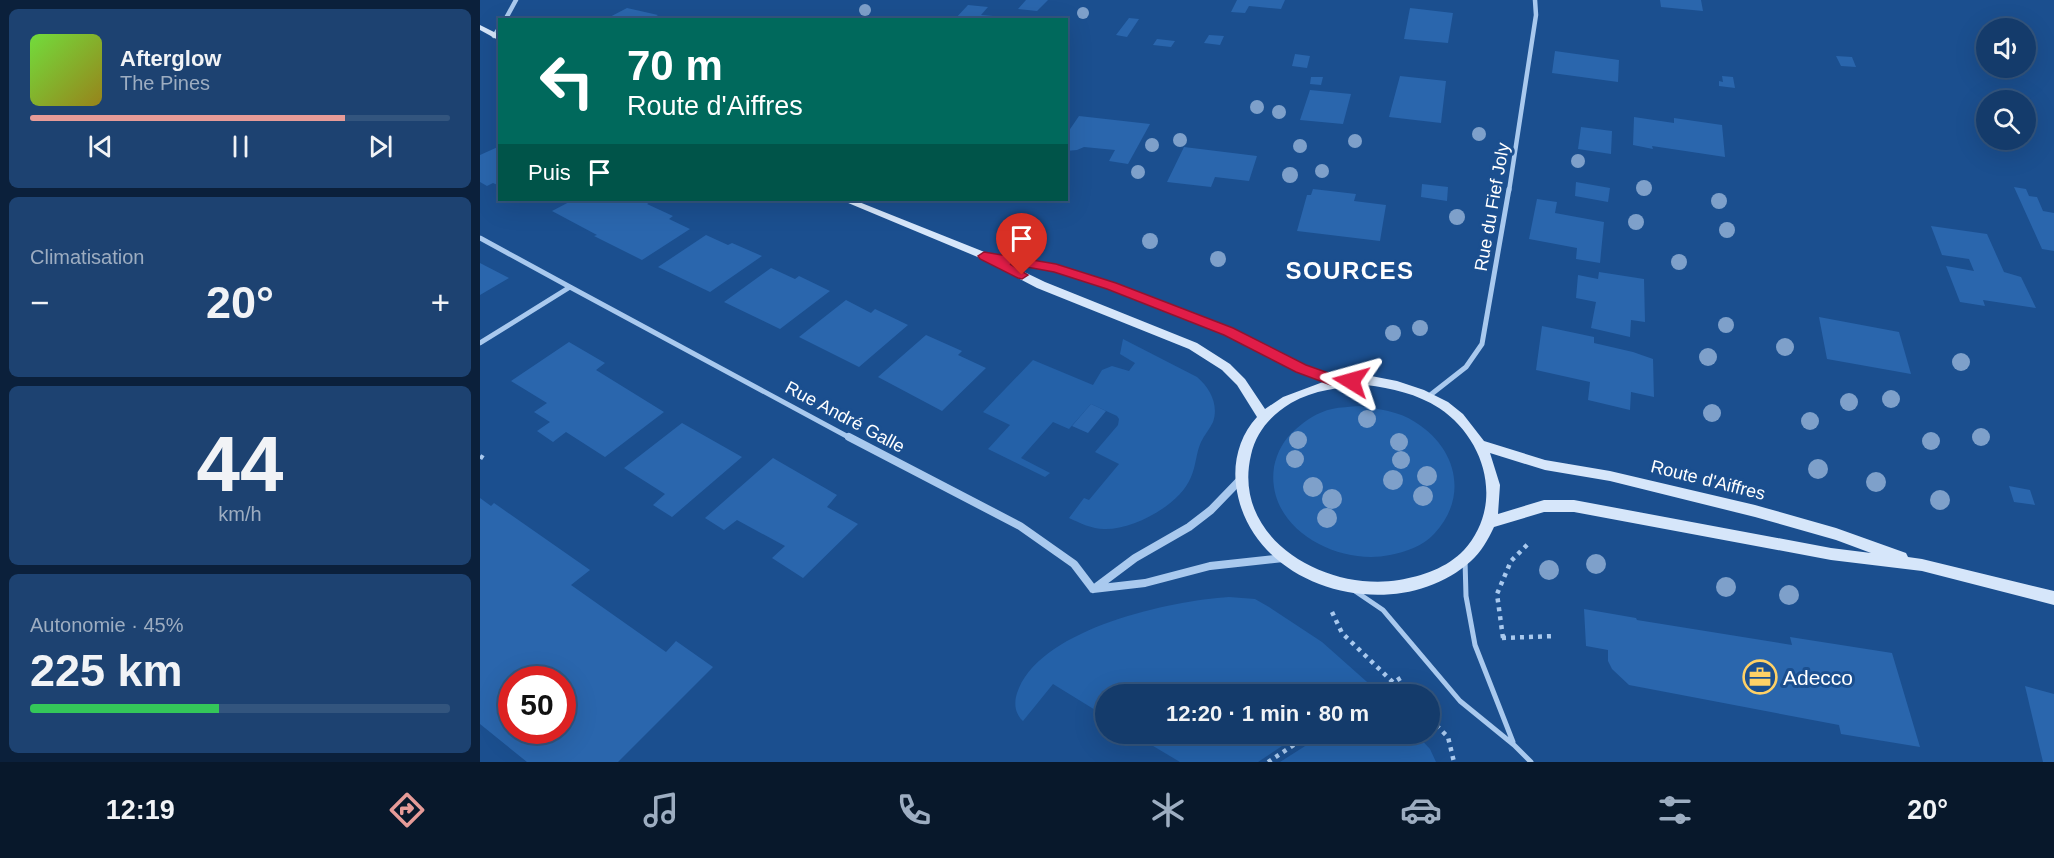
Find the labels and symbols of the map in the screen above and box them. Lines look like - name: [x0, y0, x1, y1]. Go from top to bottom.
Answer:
- street label: Rue du Fief Joly: [1471, 141, 1513, 273]
- pin: [996, 213, 1047, 275]
- district label: SOURCES: [1285, 257, 1415, 284]
- position arrow: [1319, 349, 1383, 413]
- street label: Rue André Galle: [782, 377, 908, 457]
- street label: Route d'Aiffres: [1649, 456, 1767, 504]
- office icon: Adecco: [1742, 659, 1778, 695]
- speed limit sign: 50: [498, 666, 576, 744]
- place label: Adecco: [1783, 666, 1853, 689]

